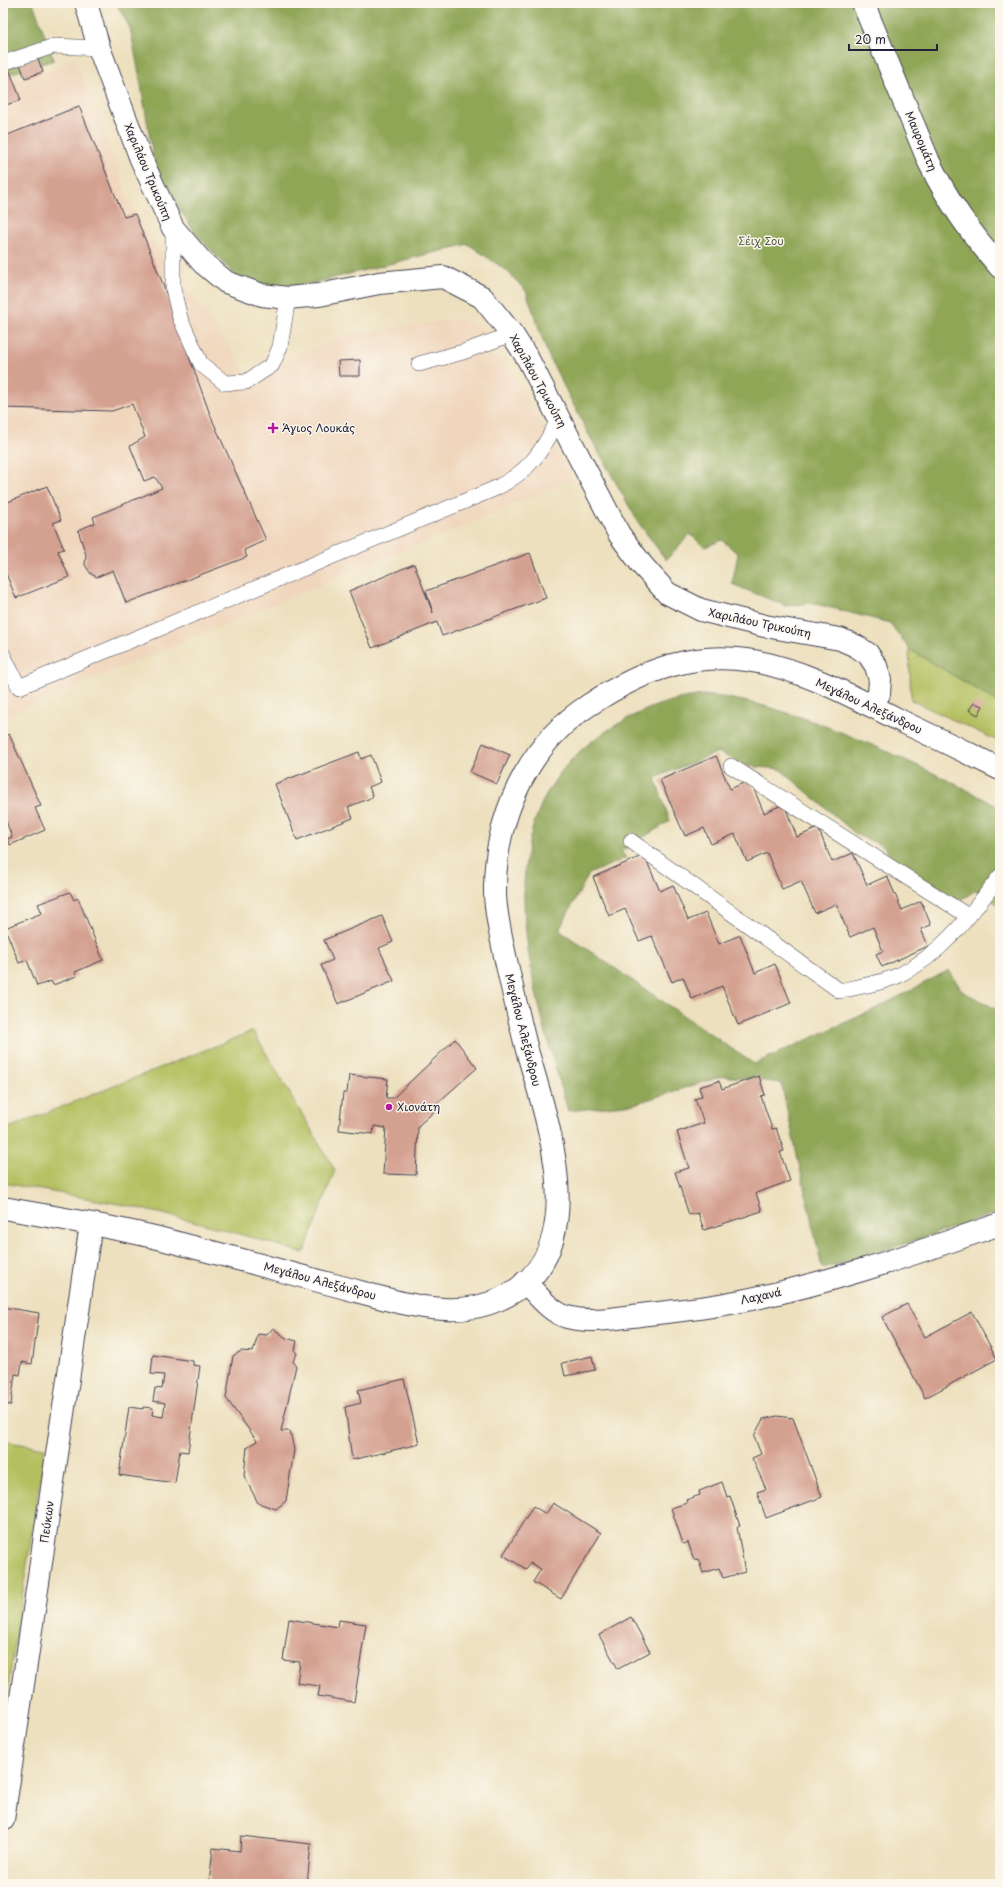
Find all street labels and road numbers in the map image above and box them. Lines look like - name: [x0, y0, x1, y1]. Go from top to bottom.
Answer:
- street label: Μαυρομάτη: [901, 108, 942, 174]
- street label: Χαριλάου Τρικούπη: [120, 120, 177, 223]
- street label: Χαριλάου Τρικούπη: [506, 331, 571, 431]
- street label: Χαριλάου Τρικούπη: [707, 603, 813, 642]
- street label: Μεγάλου Αλεξάνδρου: [813, 673, 925, 738]
- street label: Μεγάλου Αλεξάνδρου: [501, 972, 546, 1088]
- street label: Μεγάλου Αλεξάνδρου: [262, 1257, 378, 1304]
- street label: Λαχανά: [739, 1283, 783, 1308]
- street label: Πεύκων: [35, 1500, 58, 1544]

